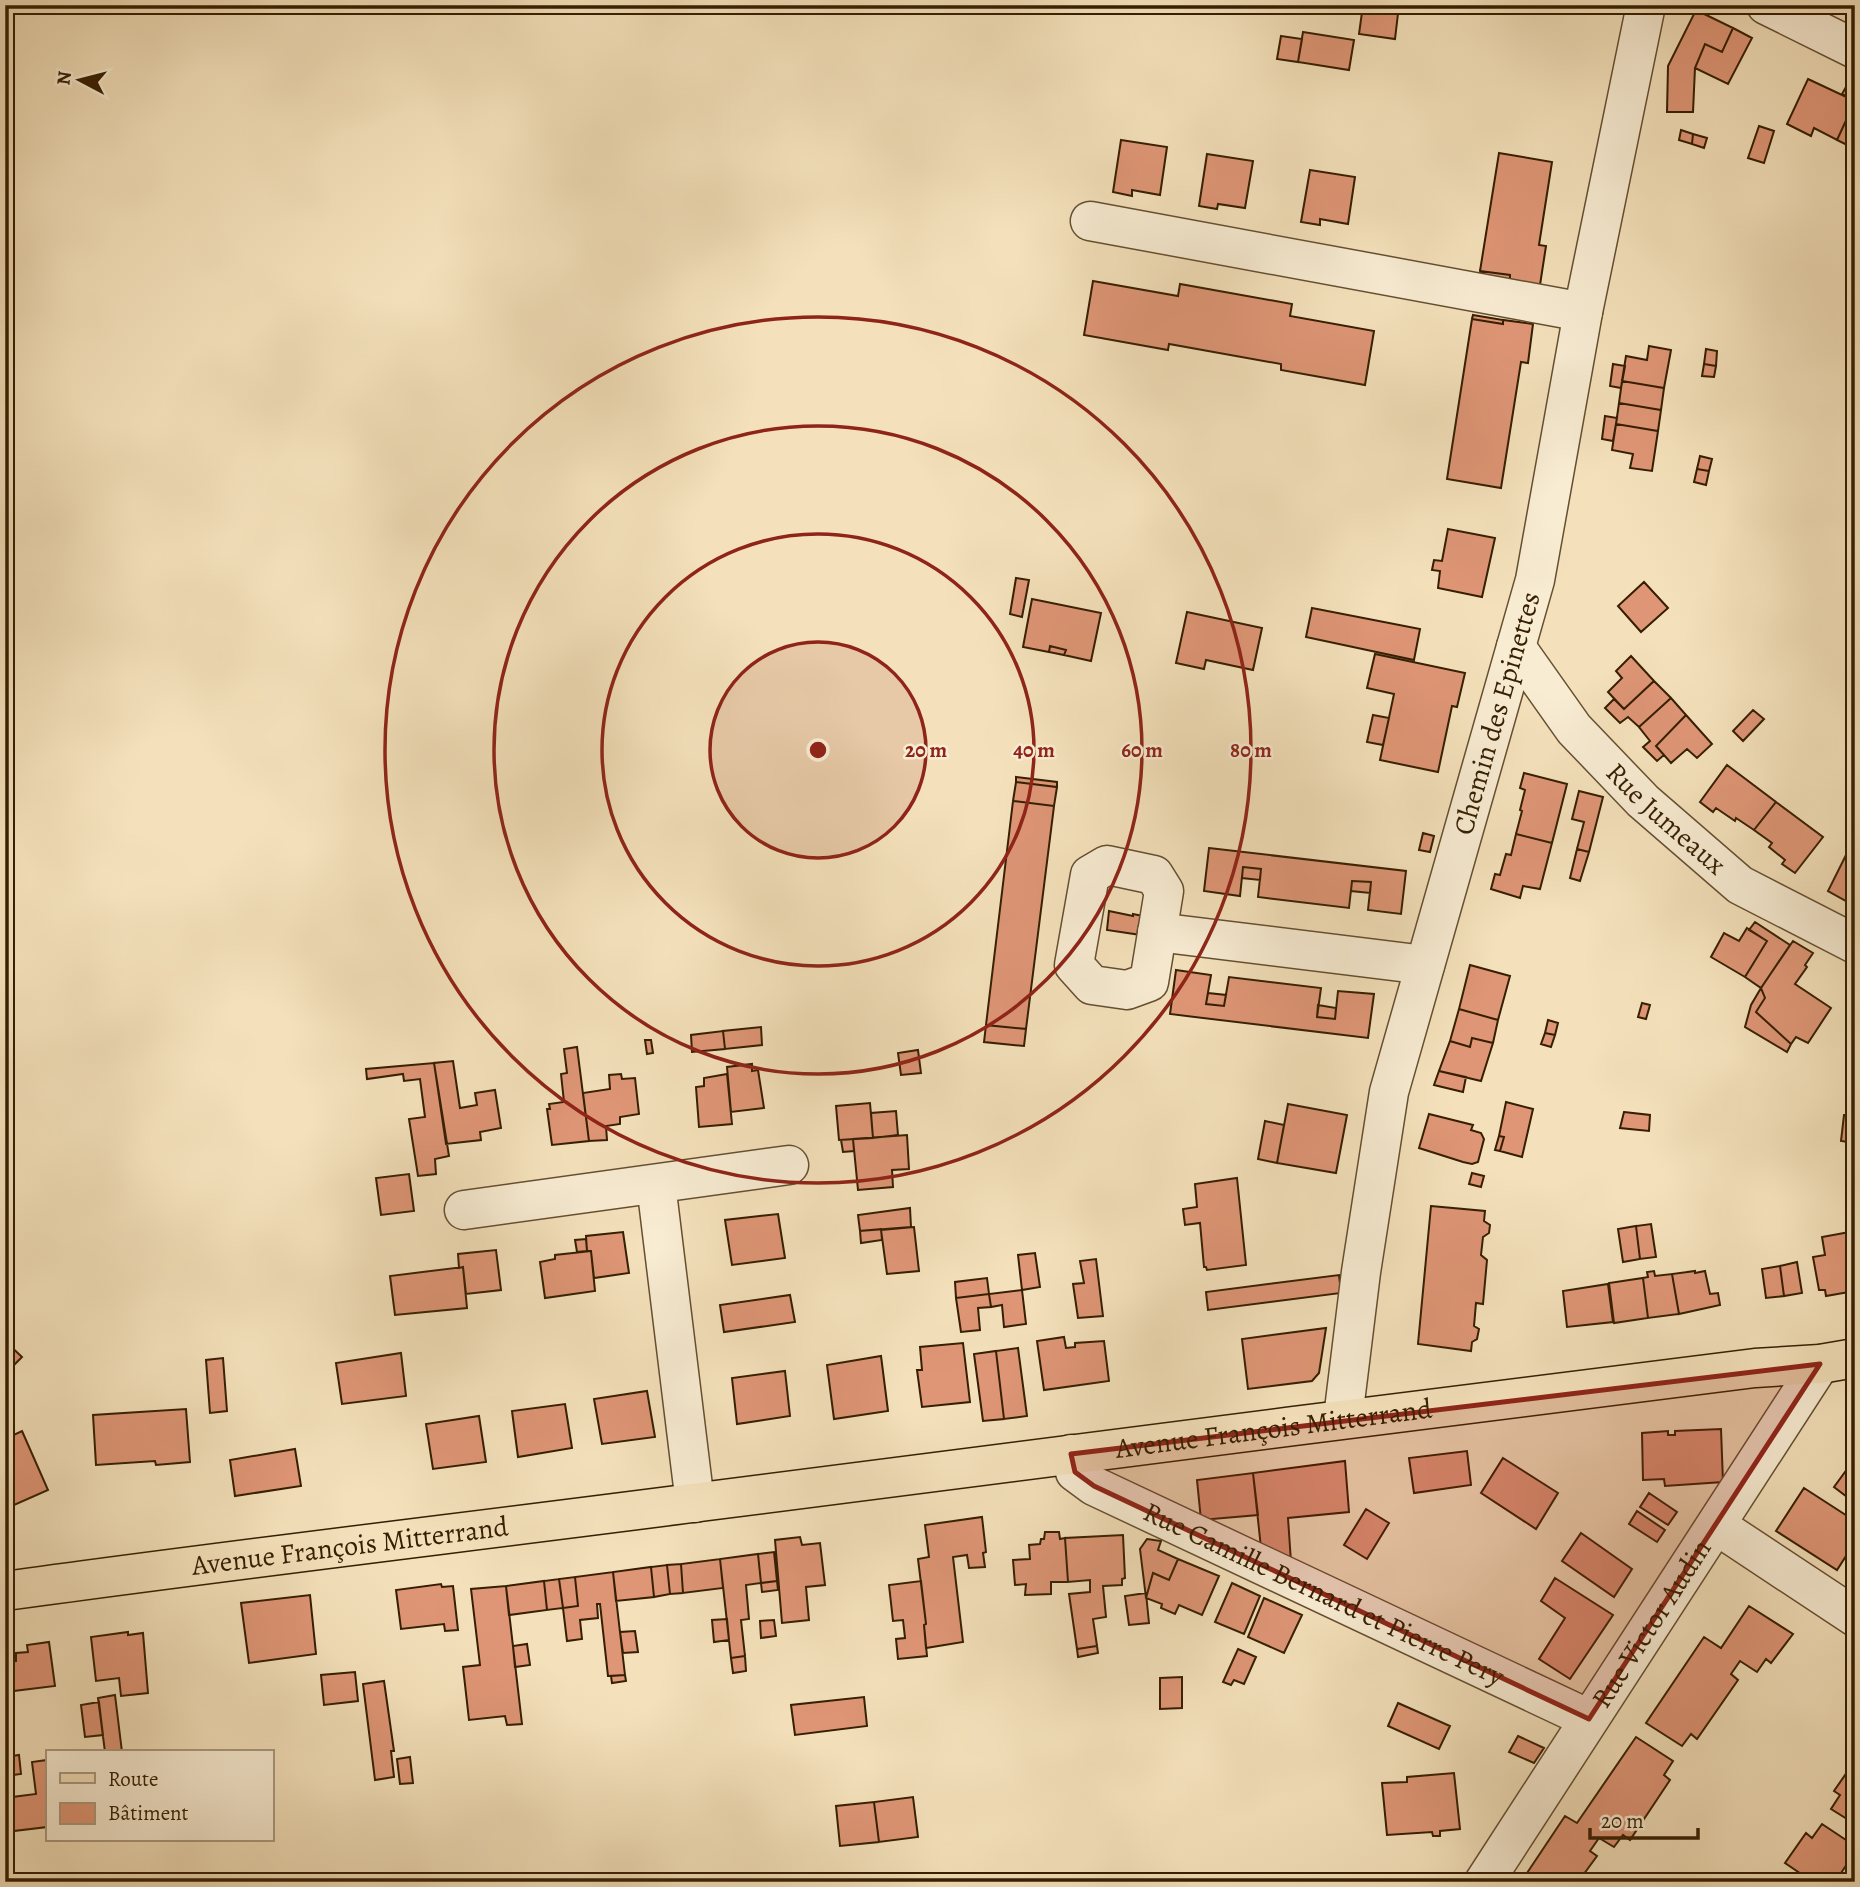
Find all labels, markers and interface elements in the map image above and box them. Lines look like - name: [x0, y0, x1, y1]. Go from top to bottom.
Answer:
- north arrow: [46, 46, 116, 116]
- text: N: [50, 69, 78, 87]
- street label: Chemin des Epinettes: [1444, 587, 1550, 839]
- text: 20 m: [905, 736, 947, 764]
- text: 40 m: [1013, 736, 1055, 764]
- text: 60 m: [1121, 736, 1163, 764]
- text: 80 m: [1230, 736, 1272, 764]
- centre of rings: [806, 738, 830, 762]
- street label: Rue Jumeaux: [1597, 754, 1735, 884]
- street label: Avenue François Mitterrand: [1112, 1389, 1435, 1468]
- street label: Rue Camille Bernard et Pierre Pery: [1137, 1493, 1511, 1696]
- street label: Avenue François Mitterrand: [189, 1507, 511, 1585]
- street label: Rue Victor Audin: [1583, 1532, 1720, 1715]
- legend: [46, 1750, 273, 1842]
- text: Route: [108, 1765, 158, 1793]
- scale bar: [1590, 1796, 1699, 1840]
- text: Bâtiment: [108, 1799, 189, 1827]
- text: 20 m: [1601, 1807, 1644, 1835]

